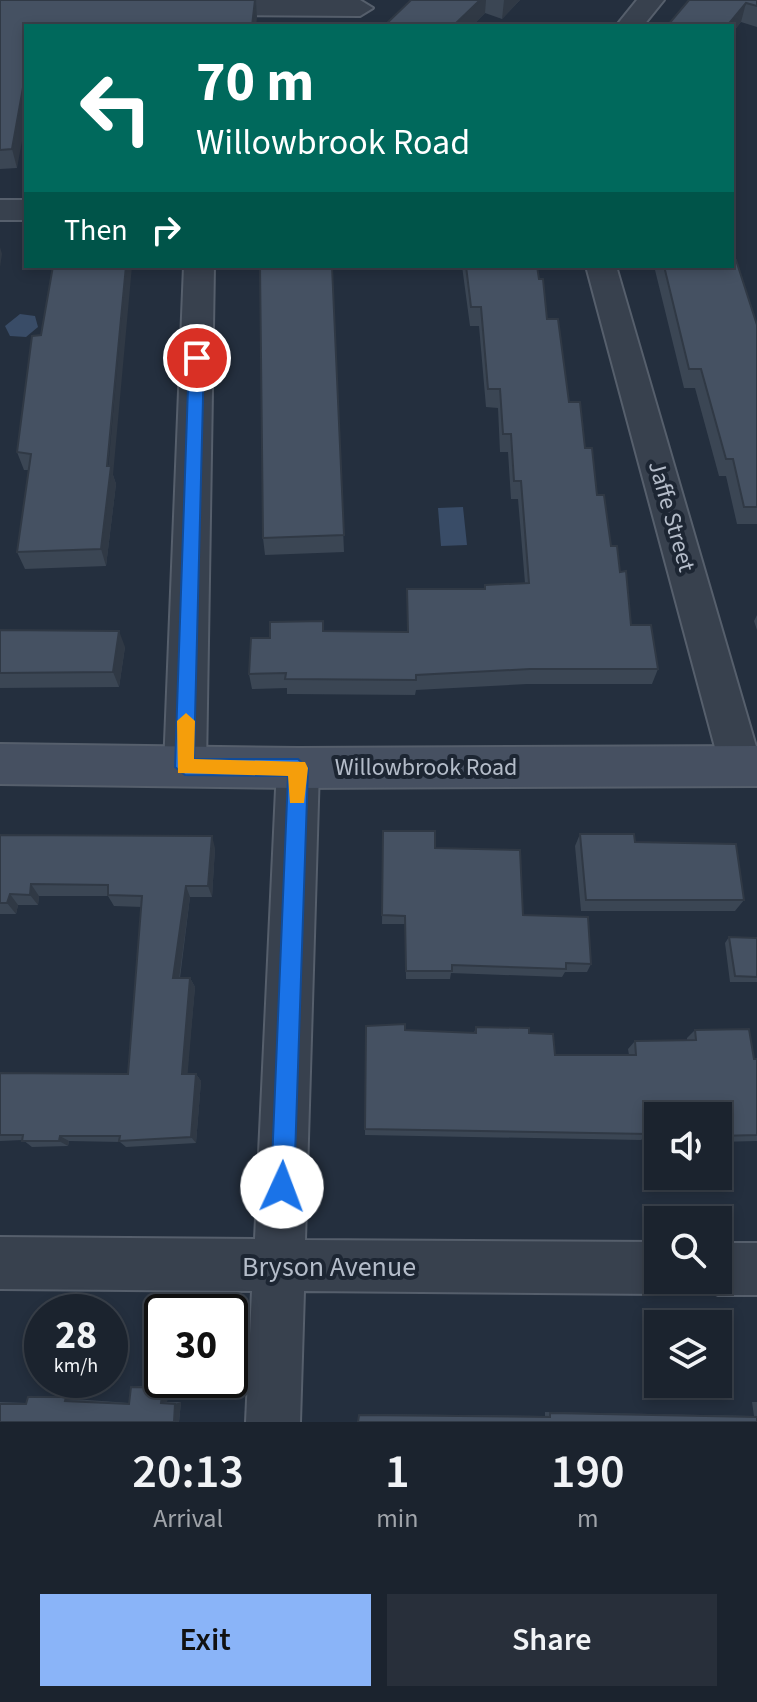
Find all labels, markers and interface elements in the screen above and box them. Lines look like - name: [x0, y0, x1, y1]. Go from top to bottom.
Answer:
- text: 70 m: [196, 43, 314, 122]
- icon: left: [64, 56, 168, 160]
- text: Willowbrook Road: [196, 117, 470, 168]
- icon: right: [144, 208, 188, 252]
- text: Then: [64, 209, 128, 252]
- pin: [163, 324, 231, 392]
- icon: arrive: [175, 336, 219, 380]
- street label: Jaffe Street: [639, 456, 704, 576]
- street label: Willowbrook Road: [335, 750, 517, 785]
- map controls: [644, 1102, 732, 1398]
- button: sound: [644, 1102, 732, 1190]
- position arrow: [240, 1145, 324, 1229]
- button: search: [644, 1206, 732, 1294]
- street label: Bryson Avenue: [242, 1247, 416, 1287]
- speed limit sign: 30: [144, 1294, 248, 1398]
- text: 28: [55, 1307, 97, 1364]
- button: layers: [644, 1310, 732, 1398]
- text: km/h: [54, 1352, 98, 1380]
- text: 20:13: [132, 1438, 244, 1506]
- text: 1: [385, 1438, 410, 1506]
- text: 190: [551, 1438, 625, 1506]
- text: Arrival: [153, 1500, 223, 1537]
- text: min: [376, 1500, 418, 1537]
- text: m: [577, 1500, 599, 1537]
- button: Exit: [40, 1594, 371, 1686]
- button: Share: [387, 1594, 717, 1686]

